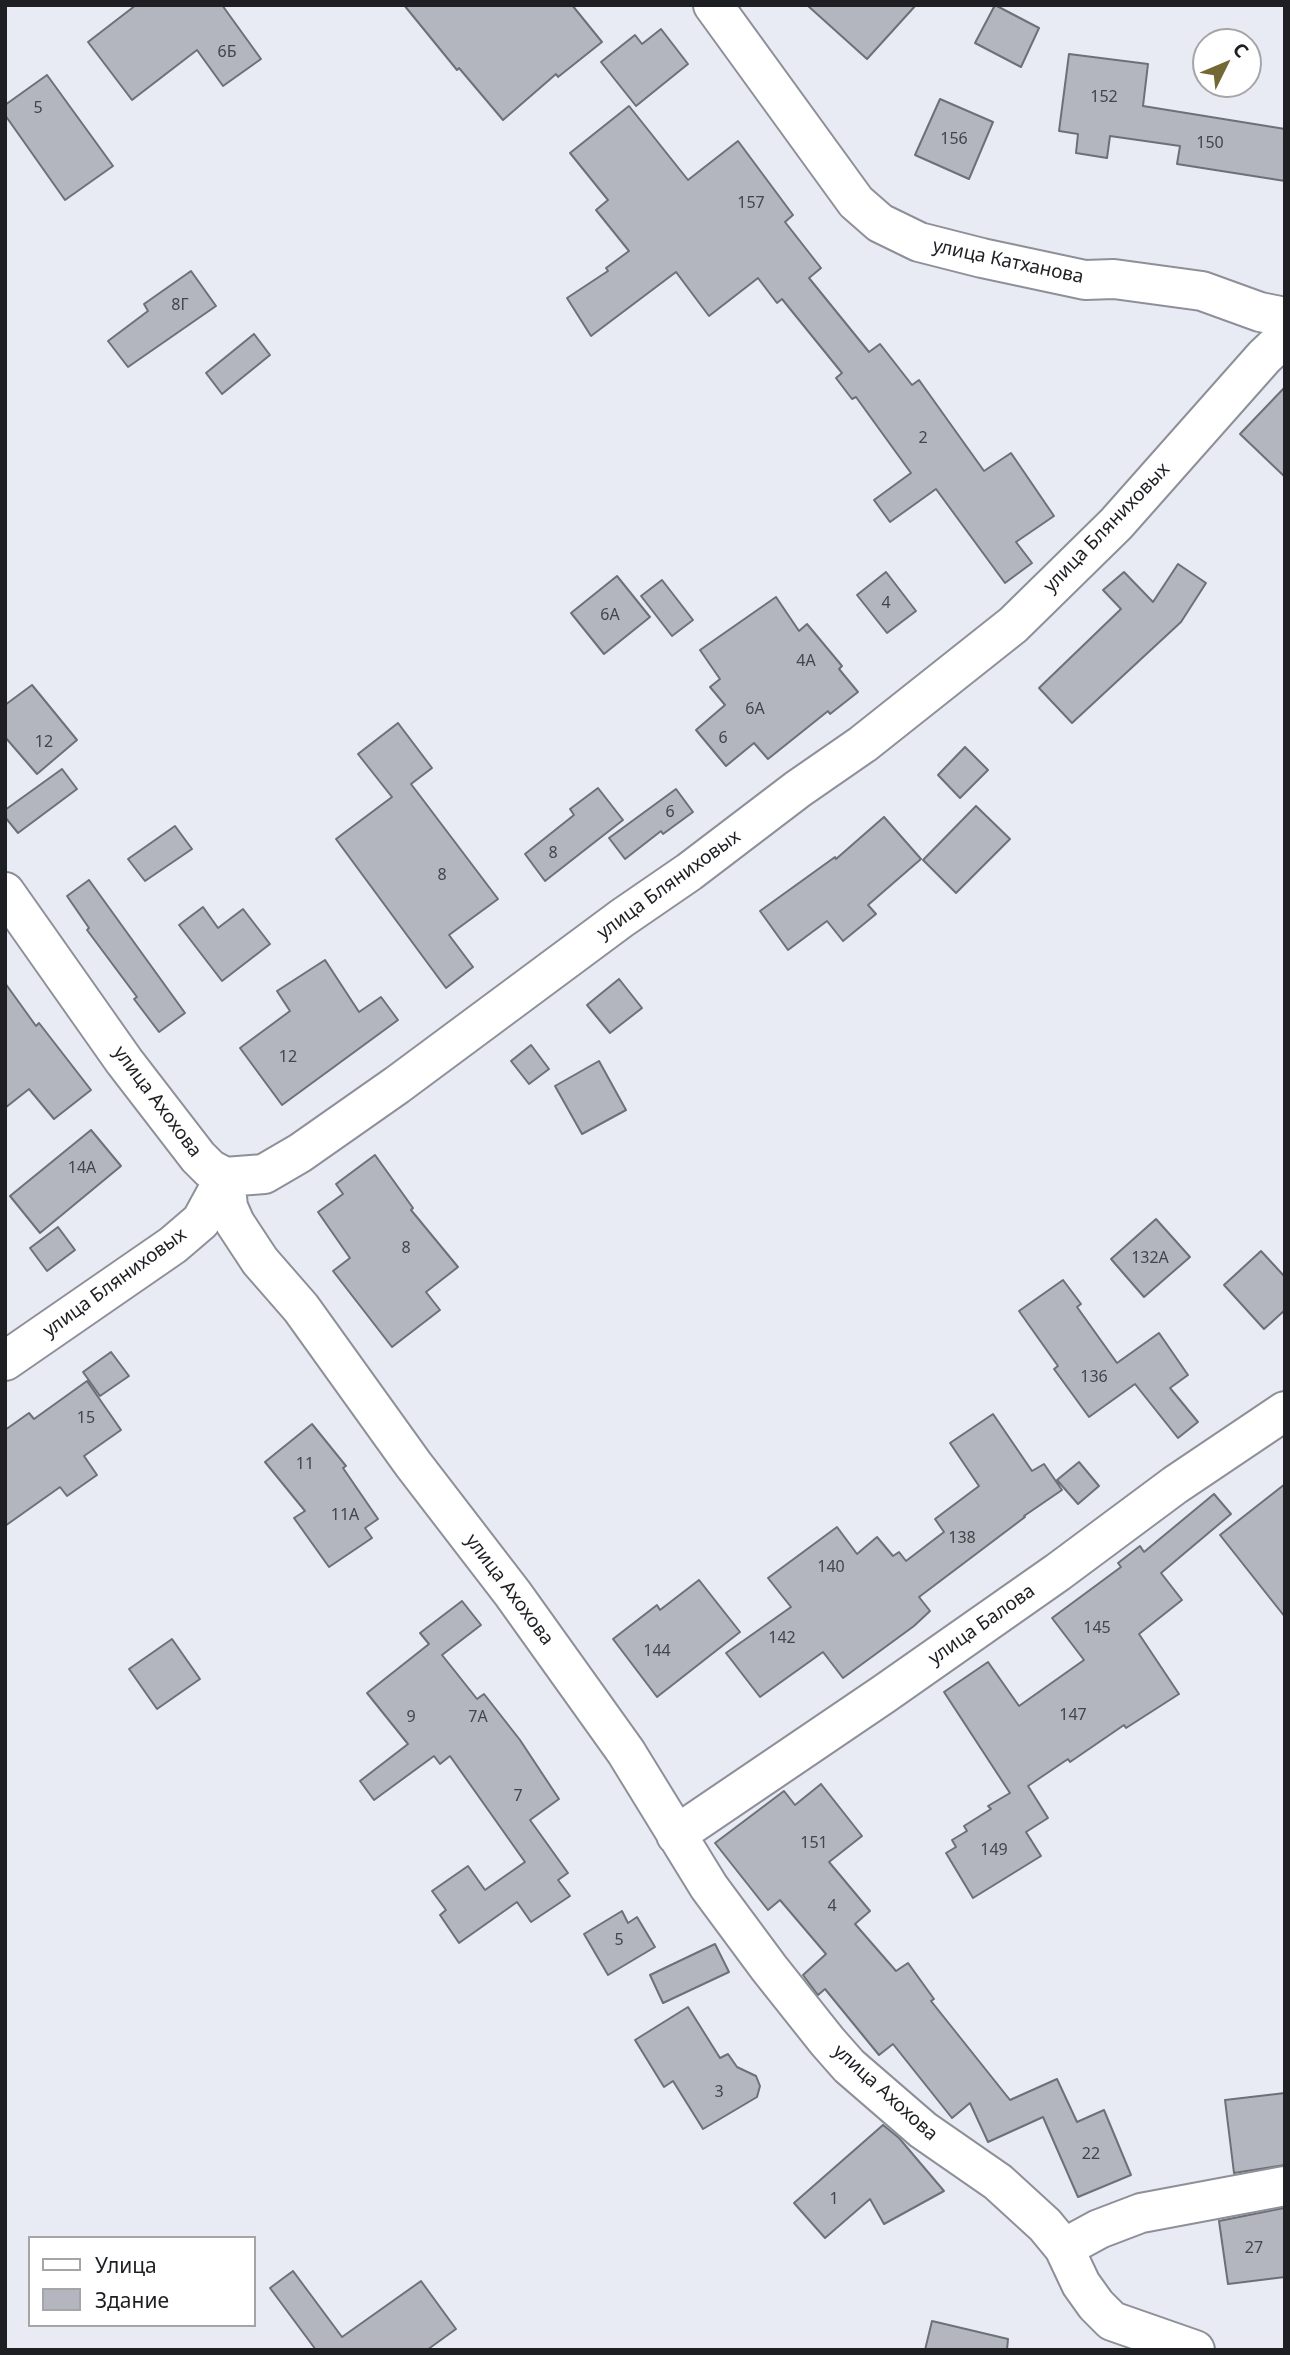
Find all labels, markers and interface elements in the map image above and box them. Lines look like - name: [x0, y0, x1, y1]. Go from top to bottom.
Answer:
- north arrow: [1192, 28, 1262, 98]
- text: С: [1227, 37, 1255, 63]
- house number: 6Б: [218, 42, 236, 62]
- house number: 152: [1090, 87, 1118, 107]
- house number: 5: [33, 98, 43, 118]
- house number: 156: [940, 129, 968, 149]
- house number: 150: [1196, 133, 1224, 153]
- house number: 157: [737, 193, 765, 213]
- street label: улица Катханова: [930, 235, 1086, 289]
- house number: 8Г: [171, 295, 189, 315]
- house number: 2: [918, 428, 928, 448]
- street label: улица Бляниховых: [1039, 458, 1175, 598]
- house number: 4: [881, 593, 891, 613]
- house number: 6А: [600, 605, 620, 625]
- house number: 4А: [796, 651, 816, 671]
- house number: 6А: [745, 699, 765, 719]
- house number: 6: [718, 728, 728, 748]
- house number: 12: [35, 732, 53, 752]
- house number: 6: [665, 802, 675, 822]
- street label: улица Бляниховых: [593, 825, 745, 945]
- house number: 8: [548, 843, 558, 863]
- house number: 8: [437, 865, 447, 885]
- street label: улица Ахохова: [108, 1042, 206, 1162]
- house number: 12: [279, 1047, 297, 1067]
- house number: 14А: [68, 1158, 96, 1178]
- street label: улица Бляниховых: [39, 1223, 191, 1343]
- house number: 8: [401, 1238, 411, 1258]
- house number: 132А: [1131, 1248, 1169, 1268]
- house number: 136: [1080, 1367, 1108, 1387]
- house number: 15: [77, 1408, 95, 1428]
- house number: 11: [296, 1454, 314, 1474]
- house number: 11А: [331, 1505, 359, 1525]
- house number: 138: [948, 1528, 976, 1548]
- street label: улица Ахохова: [460, 1530, 558, 1650]
- house number: 140: [817, 1557, 845, 1577]
- street label: улица Балова: [924, 1580, 1040, 1670]
- house number: 145: [1083, 1618, 1111, 1638]
- house number: 142: [768, 1628, 796, 1648]
- house number: 144: [643, 1641, 671, 1661]
- house number: 147: [1059, 1705, 1087, 1725]
- house number: 9: [406, 1707, 416, 1727]
- house number: 7А: [468, 1707, 488, 1727]
- house number: 7: [513, 1786, 523, 1806]
- house number: 151: [800, 1833, 828, 1853]
- house number: 149: [980, 1840, 1008, 1860]
- house number: 4: [827, 1896, 837, 1916]
- house number: 5: [614, 1930, 624, 1950]
- street label: улица Ахохова: [828, 2040, 942, 2146]
- house number: 3: [714, 2082, 724, 2102]
- house number: 22: [1082, 2144, 1100, 2164]
- house number: 1: [829, 2189, 839, 2209]
- legend: [28, 2236, 256, 2327]
- house number: 27: [1245, 2238, 1263, 2258]
- text: Улица: [95, 2251, 157, 2279]
- text: Здание: [95, 2286, 169, 2314]

